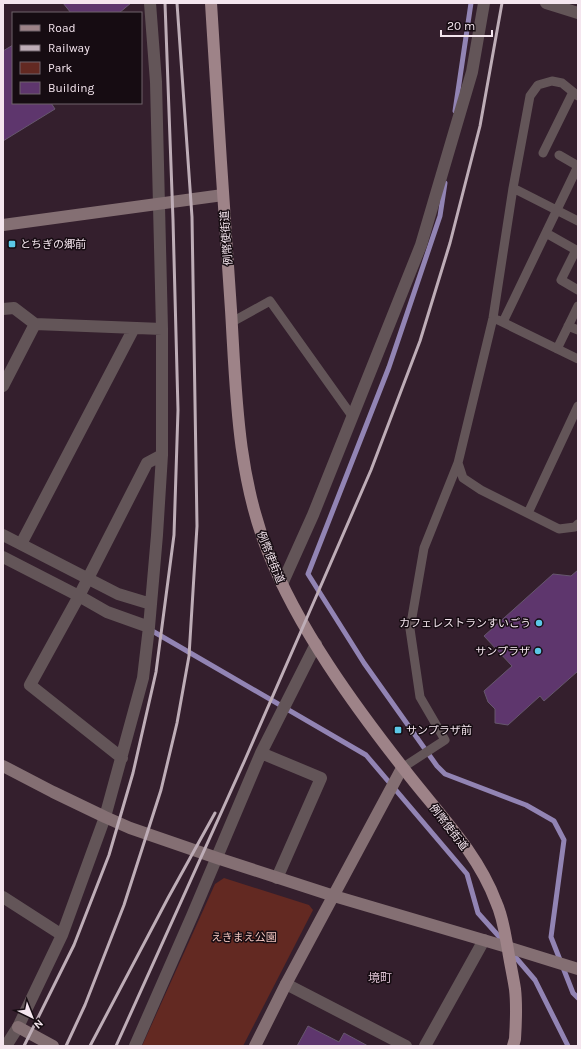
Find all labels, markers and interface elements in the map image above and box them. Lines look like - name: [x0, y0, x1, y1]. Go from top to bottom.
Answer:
- legend: [12, 12, 142, 104]
- scale bar: [441, 12, 492, 38]
- text: 20 m: [447, 19, 475, 33]
- text: Road: [48, 21, 76, 35]
- text: Railway: [48, 41, 90, 55]
- text: Park: [48, 61, 73, 75]
- text: Building: [48, 81, 95, 95]
- street label: 例幣使街道: [218, 210, 235, 266]
- place label: とちぎの郷前: [20, 238, 86, 251]
- marker: とちぎの郷前: [7, 239, 17, 249]
- street label: 例幣使街道: [254, 529, 287, 585]
- place label: カフェレストランすいごう: [399, 617, 531, 630]
- marker: カフェレストランすいごう: [534, 618, 544, 628]
- place label: サンプラザ: [475, 645, 530, 658]
- marker: サンプラザ: [533, 646, 543, 656]
- place label: サンプラザ前: [406, 724, 472, 737]
- marker: サンプラザ前: [393, 725, 403, 735]
- street label: 例幣使街道: [427, 802, 471, 853]
- park label: えきまえ公園: [211, 931, 277, 944]
- district label: 境町: [368, 971, 392, 985]
- north arrow: [12, 997, 52, 1037]
- text: N: [31, 1017, 46, 1031]

